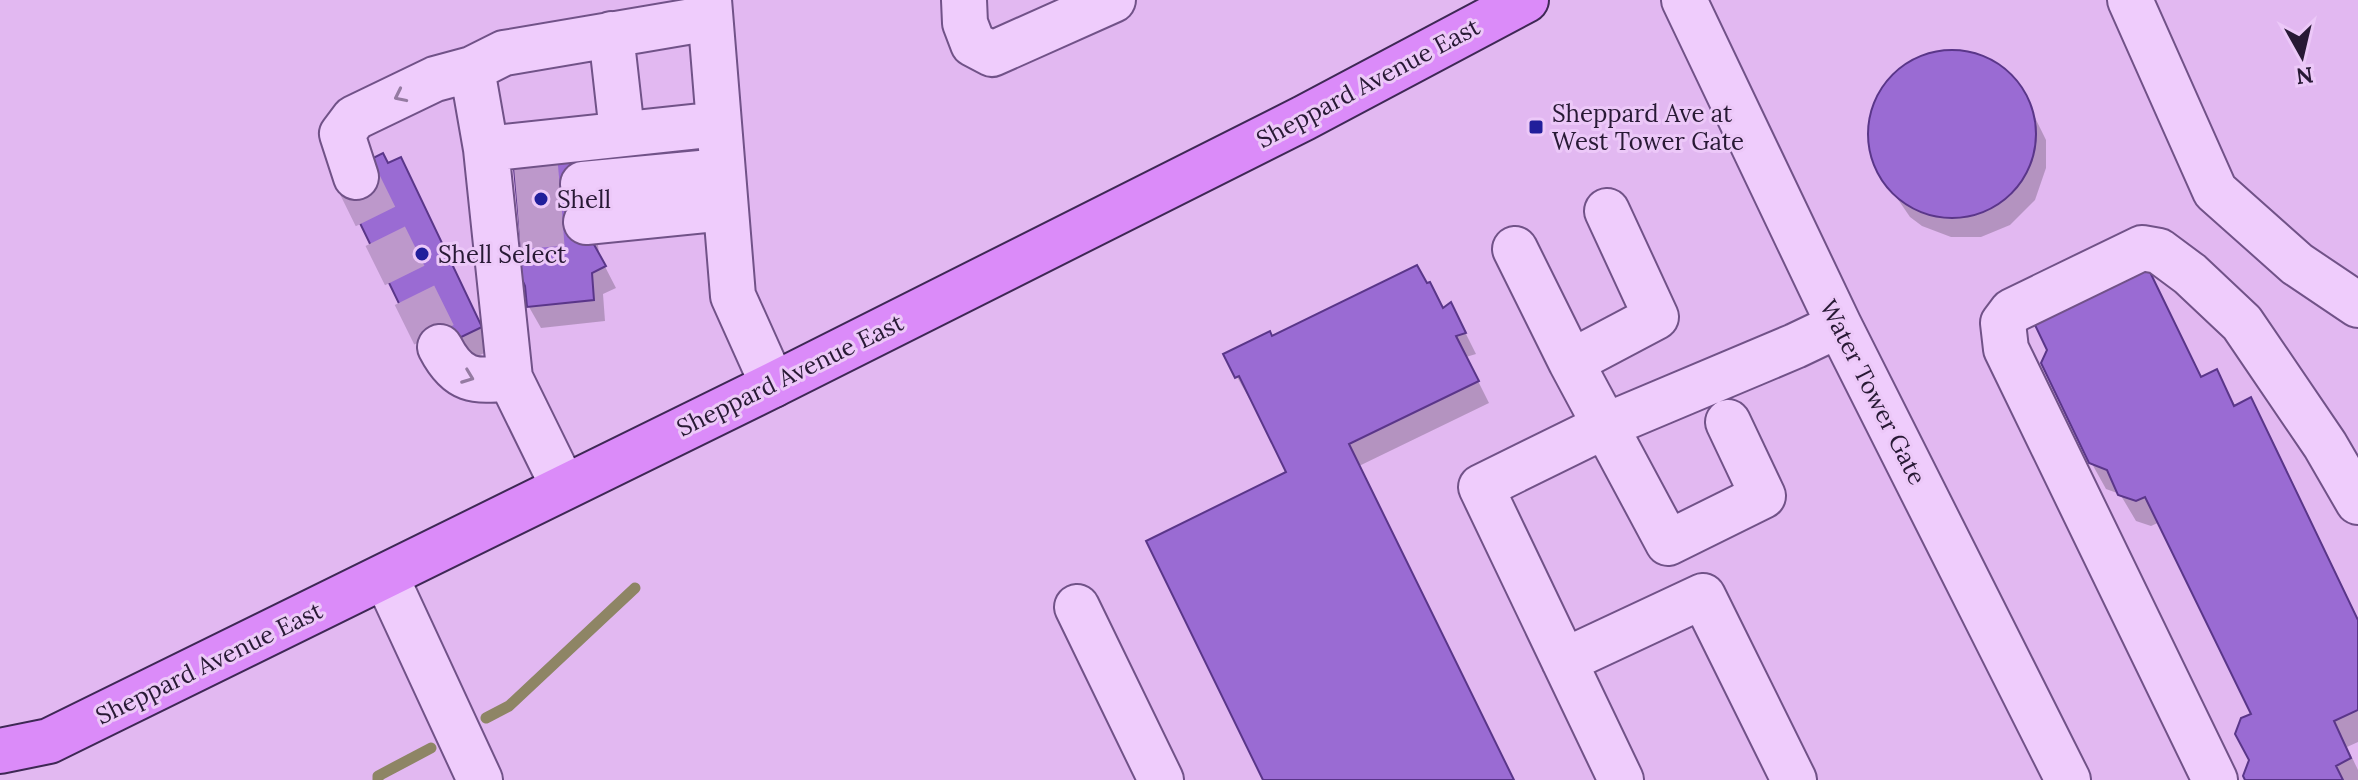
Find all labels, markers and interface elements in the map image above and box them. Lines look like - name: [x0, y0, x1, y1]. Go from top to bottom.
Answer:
- street label: Sheppard Avenue East: [1251, 11, 1486, 155]
- north arrow: [2262, 16, 2342, 96]
- text: N: [2294, 61, 2315, 91]
- one-way arrow: [393, 86, 408, 102]
- place label: Sheppard Ave at West Tower Gate: [1552, 98, 1744, 157]
- marker: Sheppard Ave at West Tower Gate: [1527, 118, 1545, 136]
- place label: Shell: [557, 184, 611, 215]
- marker: Shell: [532, 190, 550, 208]
- place label: Shell Select: [438, 239, 567, 270]
- marker: Shell Select: [413, 245, 431, 263]
- street label: Water Tower Gate: [1813, 294, 1933, 490]
- street label: Sheppard Avenue East: [672, 306, 909, 443]
- one-way arrow: [460, 367, 474, 384]
- street label: Sheppard Avenue East: [91, 594, 328, 731]

